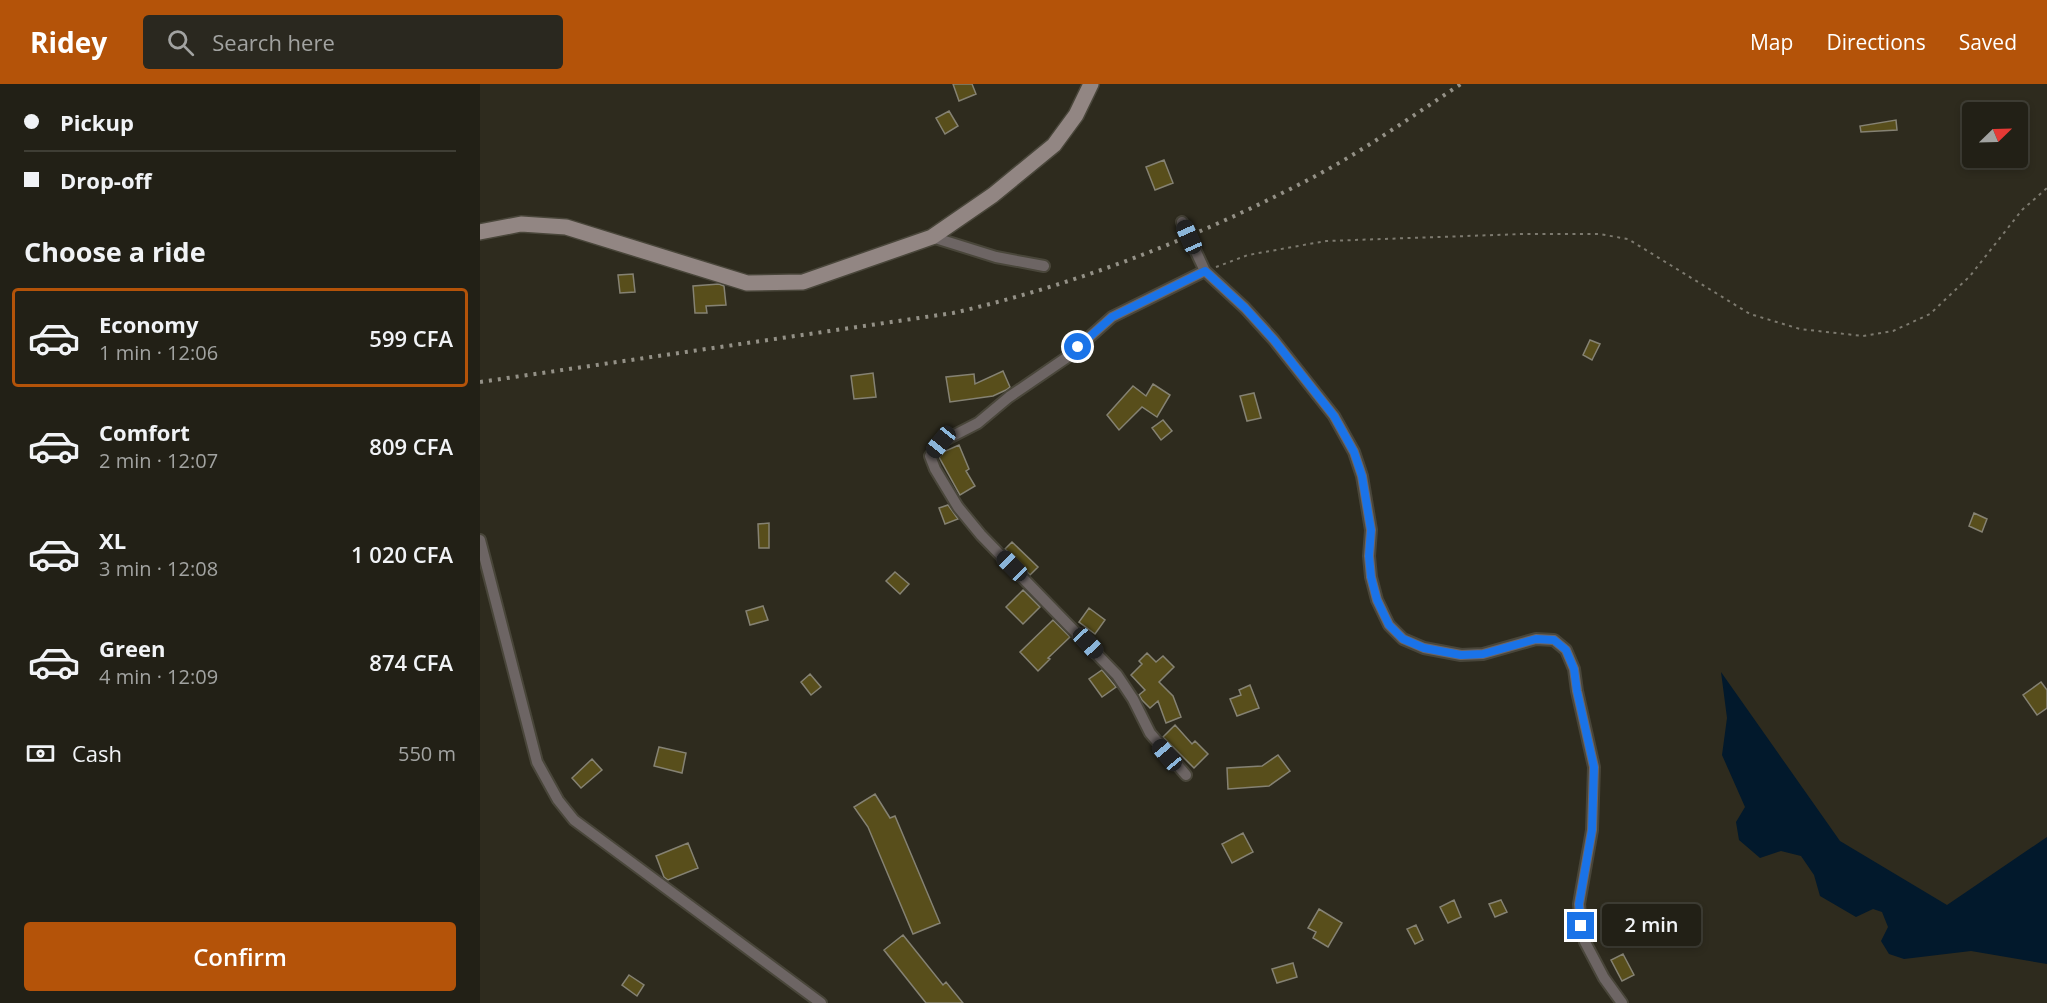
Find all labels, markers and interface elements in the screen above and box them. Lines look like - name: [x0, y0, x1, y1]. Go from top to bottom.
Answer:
- search box: [143, 15, 563, 69]
- text: Ridey: [30, 23, 107, 61]
- icon: search: [164, 26, 197, 59]
- text: Search here: [212, 27, 335, 57]
- text: Map: [1750, 28, 1793, 56]
- text: Directions: [1826, 28, 1926, 56]
- text: Saved: [1959, 28, 2017, 56]
- north arrow: [1962, 102, 2028, 168]
- map controls: [1962, 102, 2028, 168]
- text: Pickup: [60, 107, 134, 137]
- text: Drop-off: [60, 165, 152, 195]
- car: [1173, 217, 1205, 257]
- text: Choose a ride: [24, 233, 206, 270]
- text: Economy: [99, 309, 198, 339]
- icon: car: [27, 311, 81, 365]
- text: 599 CFA: [369, 323, 453, 353]
- route start: [1064, 333, 1091, 360]
- text: 1 min · 12:06: [99, 339, 218, 366]
- text: Comfort: [99, 417, 190, 447]
- icon: car: [27, 419, 81, 473]
- car: [923, 422, 959, 462]
- text: 809 CFA: [369, 431, 453, 461]
- text: 2 min · 12:07: [99, 447, 218, 474]
- text: XL: [99, 525, 126, 555]
- icon: car: [27, 527, 81, 581]
- text: 1 020 CFA: [351, 539, 453, 569]
- car: [993, 547, 1031, 585]
- text: 3 min · 12:08: [99, 555, 218, 582]
- car: [1069, 624, 1107, 662]
- text: Green: [99, 633, 165, 663]
- icon: car: [27, 635, 81, 689]
- text: 874 CFA: [369, 647, 453, 677]
- text: 4 min · 12:09: [99, 663, 218, 690]
- car: [1149, 735, 1185, 775]
- icon: cash: [24, 737, 57, 770]
- text: Cash: [72, 738, 122, 768]
- text: 550 m: [398, 740, 456, 767]
- callout: 2 min: [1602, 905, 1701, 947]
- text: 2 min: [1625, 911, 1679, 938]
- route end: [1567, 912, 1594, 939]
- button: Confirm: [24, 922, 456, 991]

